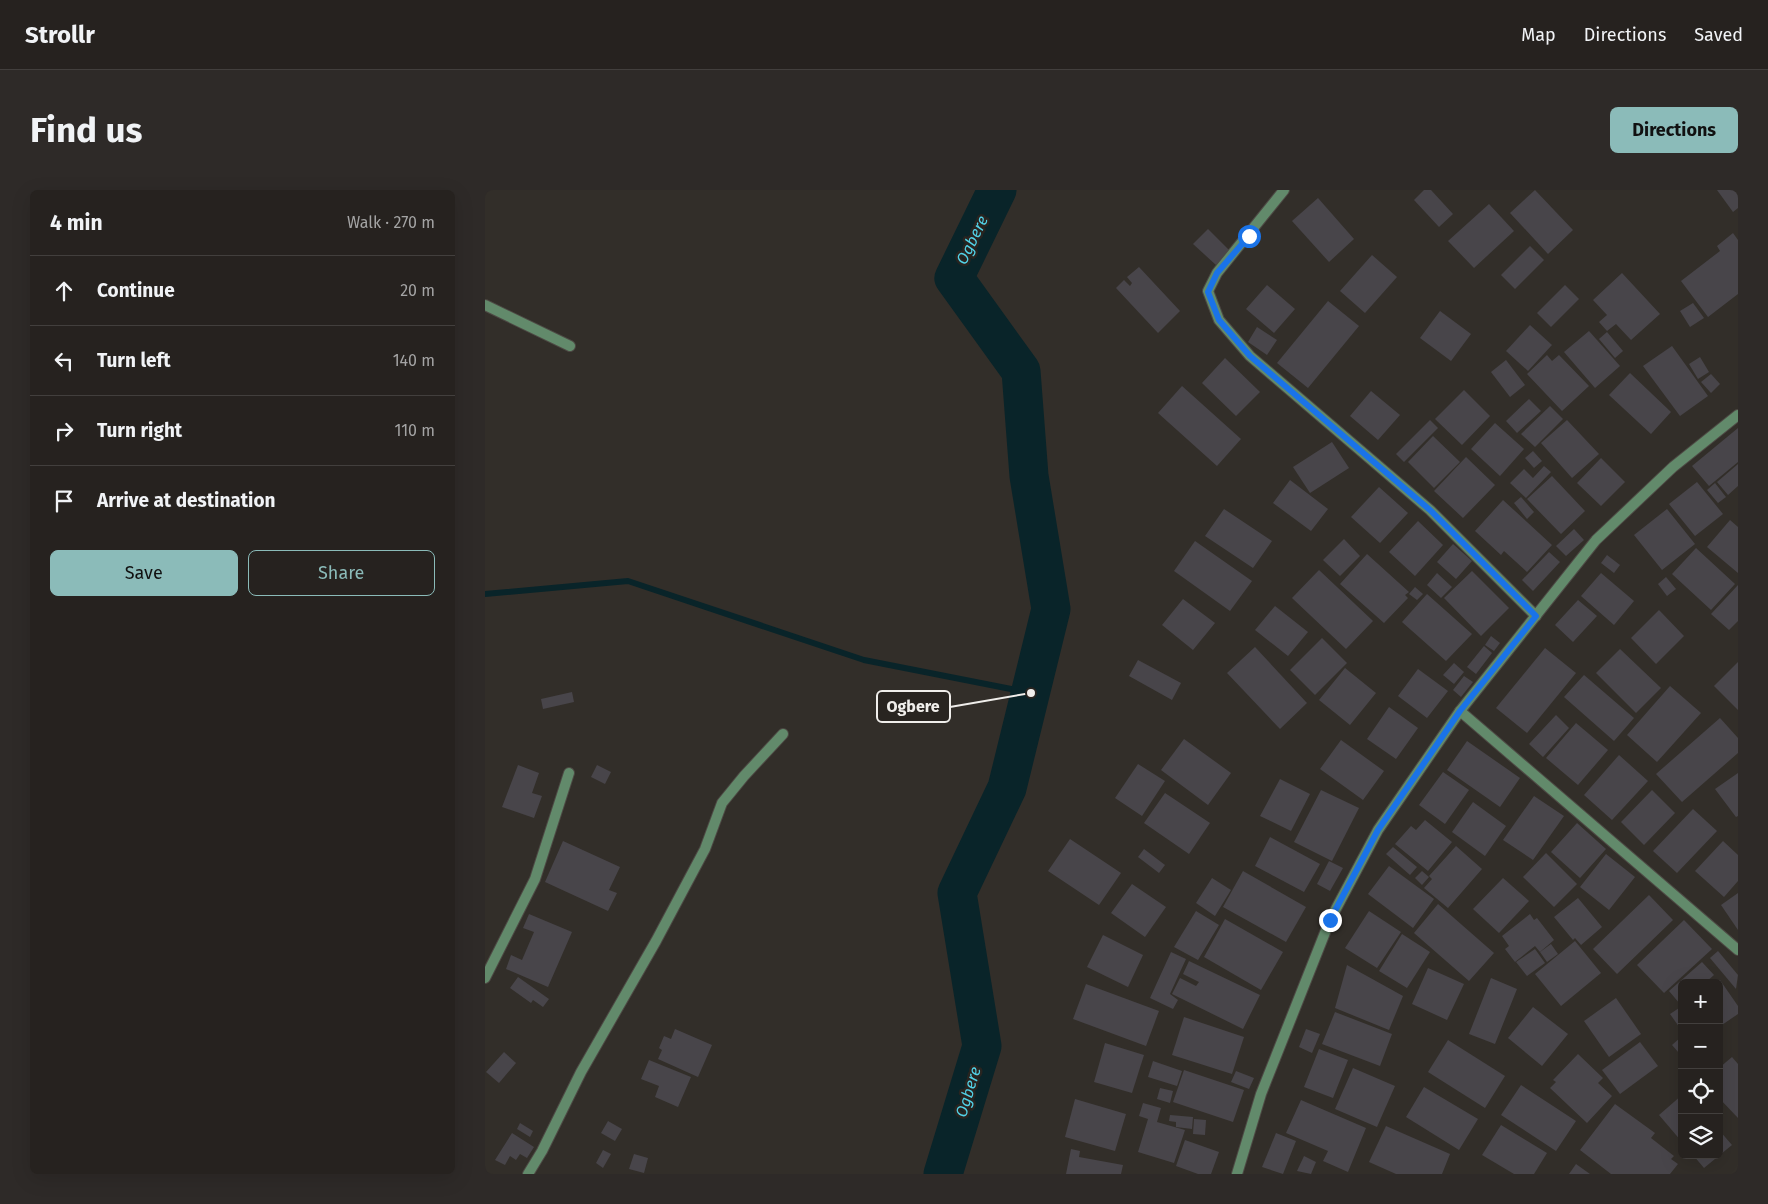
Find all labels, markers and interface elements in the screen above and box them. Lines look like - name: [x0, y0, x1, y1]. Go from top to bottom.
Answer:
- text: Strollr: [25, 21, 95, 49]
- text: Map: [1521, 24, 1556, 46]
- text: Directions: [1584, 24, 1666, 46]
- text: Saved: [1694, 24, 1743, 46]
- button: Directions: [1610, 107, 1738, 153]
- text: Find us: [30, 109, 142, 151]
- text: 4 min: [50, 210, 103, 236]
- text: Walk · 270 m: [347, 213, 435, 232]
- water label: Ogbere: [952, 213, 992, 267]
- route start: [1238, 225, 1261, 248]
- icon: ahead: [50, 277, 78, 305]
- text: Continue: [97, 279, 175, 302]
- text: 20 m: [400, 281, 435, 300]
- icon: left: [50, 347, 78, 375]
- text: Turn left: [97, 349, 171, 372]
- text: 140 m: [393, 351, 435, 370]
- icon: right: [50, 417, 78, 445]
- text: Turn right: [97, 419, 182, 442]
- text: 110 m: [394, 421, 435, 440]
- icon: arrive: [50, 487, 78, 515]
- text: Arrive at destination: [97, 489, 276, 512]
- button: Save: [50, 550, 238, 596]
- button: Share: [248, 550, 435, 596]
- callout: Ogbere: [877, 691, 950, 722]
- text: Ogbere: [886, 697, 940, 716]
- route end: [1319, 909, 1342, 932]
- map controls: [1678, 979, 1723, 1159]
- button: +: [1678, 979, 1723, 1024]
- button: −: [1678, 1024, 1723, 1069]
- water label: Ogbere: [951, 1065, 985, 1119]
- button: locate: [1678, 1069, 1723, 1114]
- button: layers: [1678, 1114, 1723, 1159]

